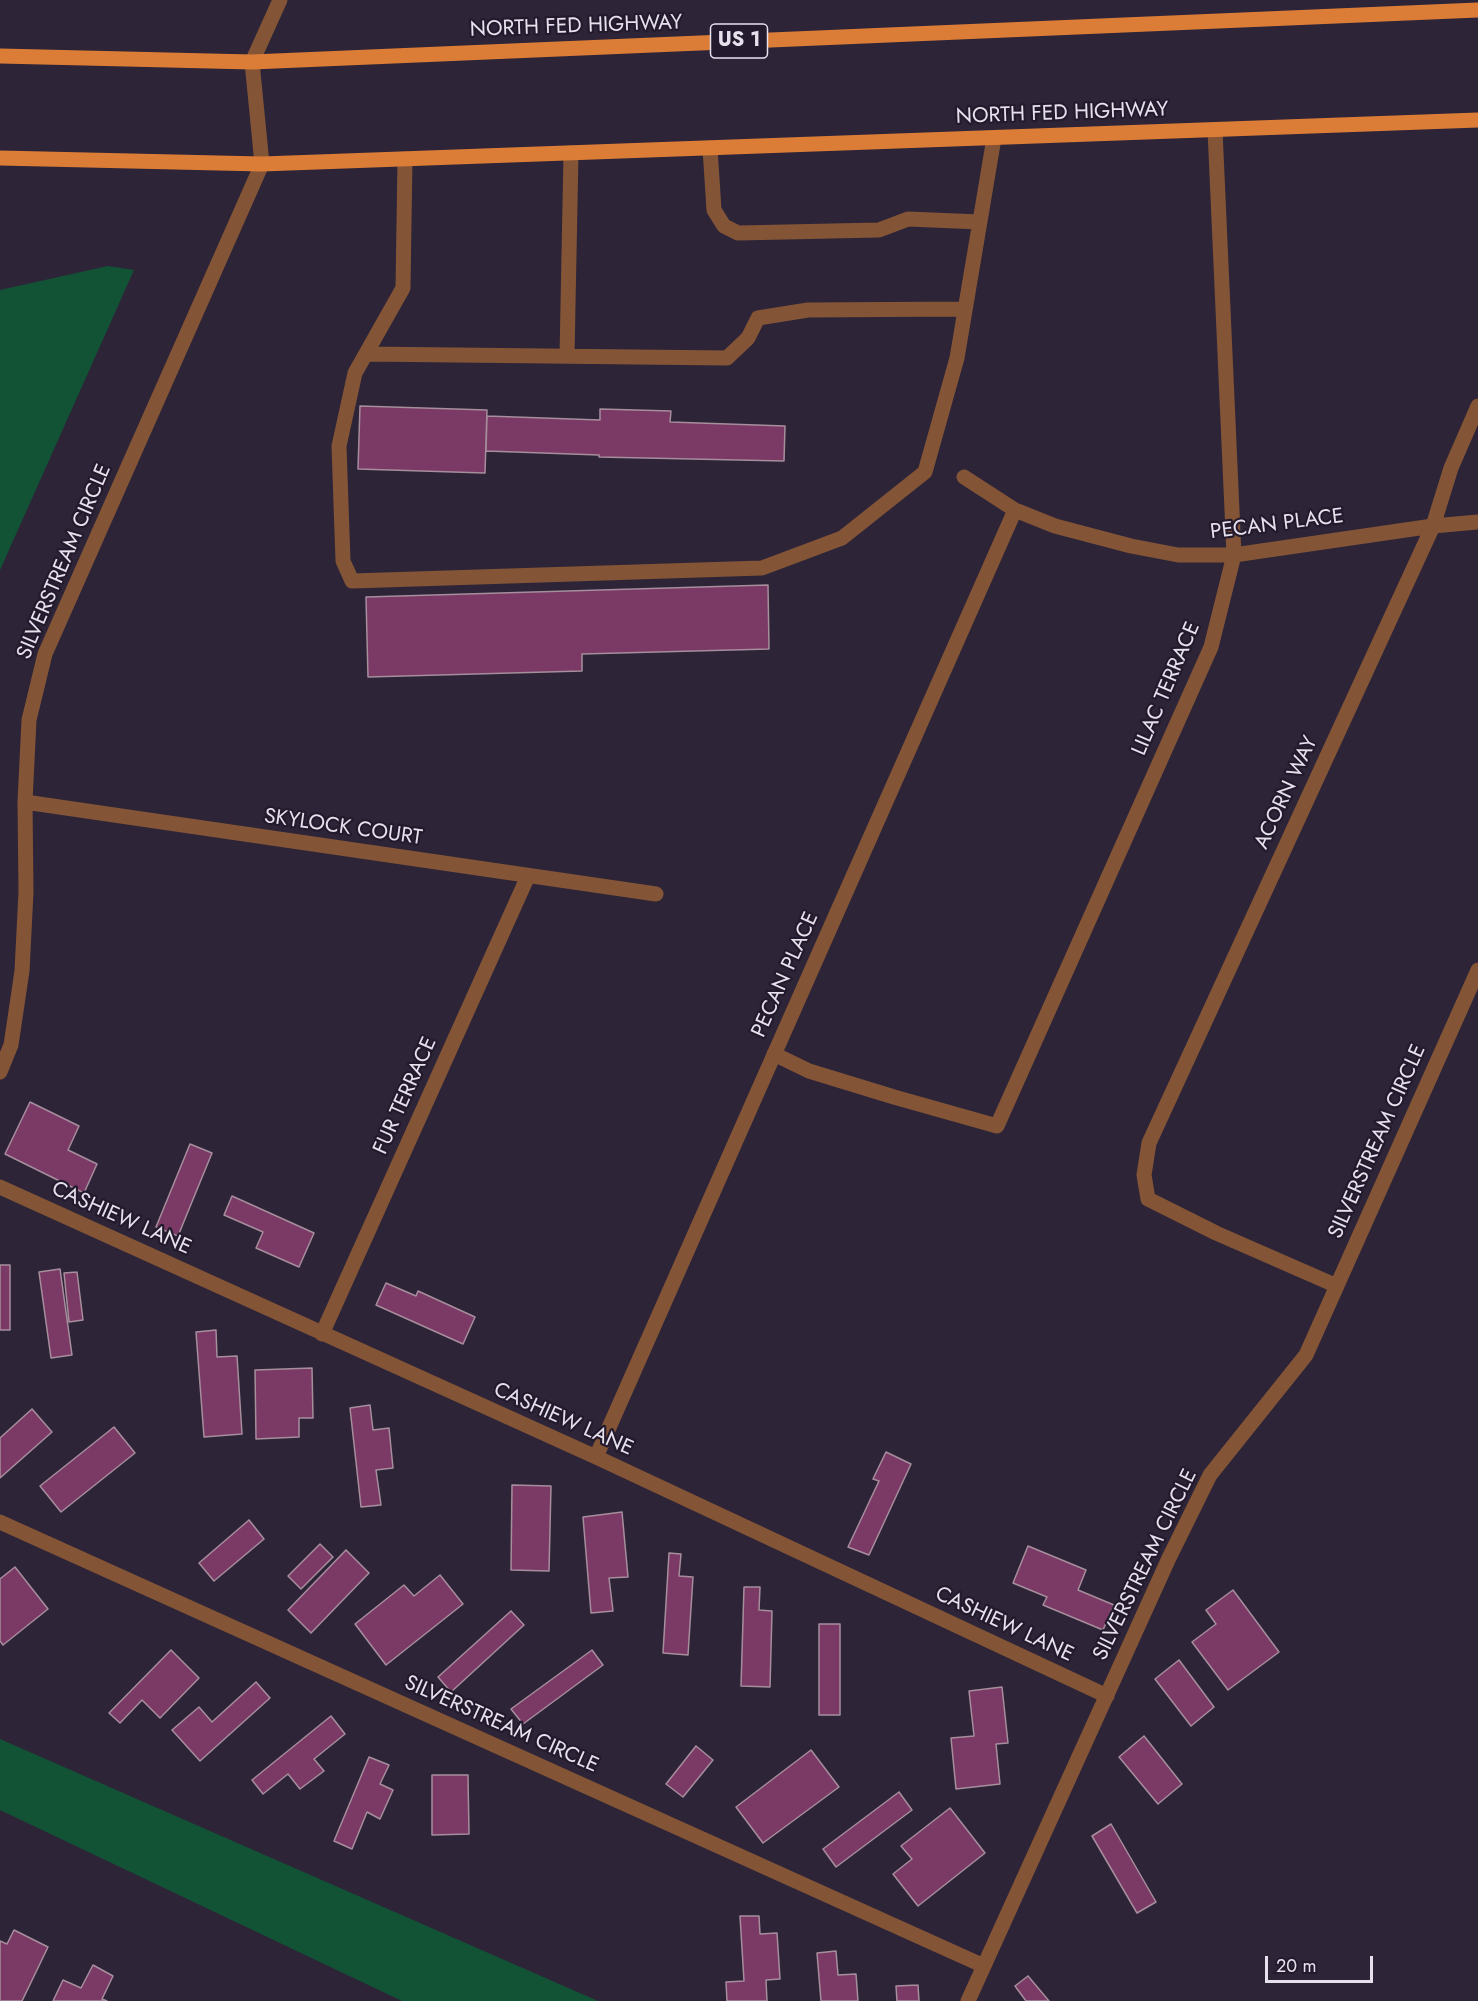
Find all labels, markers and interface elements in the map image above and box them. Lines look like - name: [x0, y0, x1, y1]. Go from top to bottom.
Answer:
- street label: NORTH FED HIGHWAY: [469, 11, 683, 43]
- road number: US 1: [710, 24, 768, 58]
- street label: NORTH FED HIGHWAY: [955, 98, 1169, 130]
- street label: SILVERSTREAM CIRCLE: [12, 461, 118, 663]
- street label: PECAN PLACE: [1209, 504, 1345, 546]
- street label: LILAC TERRACE: [1128, 618, 1206, 760]
- street label: ACORN WAY: [1250, 733, 1324, 853]
- street label: SKYLOCK COURT: [262, 804, 424, 852]
- street label: PECAN PLACE: [747, 909, 825, 1041]
- street label: FUR TERRACE: [369, 1033, 443, 1159]
- street label: SILVERSTREAM CIRCLE: [1324, 1041, 1432, 1243]
- street label: CASHIEW LANE: [47, 1177, 195, 1261]
- street label: CASHIEW LANE: [489, 1378, 637, 1462]
- street label: SILVERSTREAM CIRCLE: [1089, 1465, 1203, 1665]
- street label: CASHIEW LANE: [931, 1582, 1077, 1668]
- street label: SILVERSTREAM CIRCLE: [400, 1671, 602, 1779]
- scale bar: [1268, 1944, 1376, 1982]
- text: 20 m: [1276, 1953, 1316, 1979]

